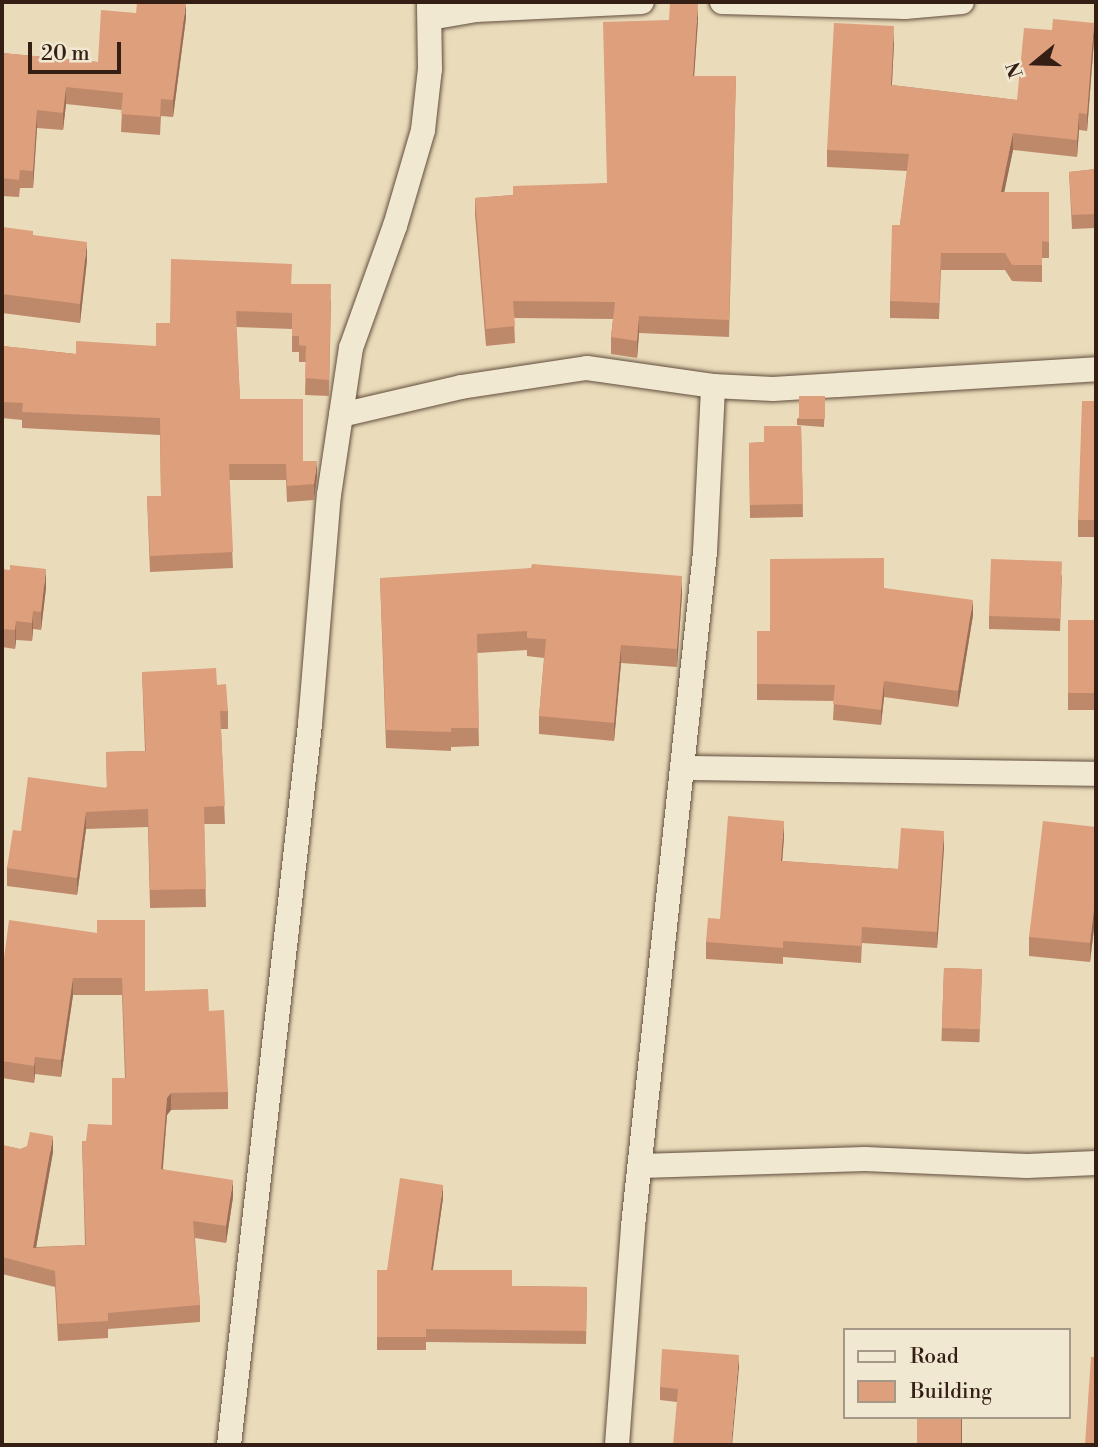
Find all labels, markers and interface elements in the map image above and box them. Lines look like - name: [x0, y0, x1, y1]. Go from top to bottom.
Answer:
- scale bar: [32, 28, 124, 72]
- north arrow: [1000, 28, 1070, 98]
- text: 20 m: [41, 41, 90, 67]
- text: N: [1001, 59, 1029, 81]
- legend: [842, 1328, 1070, 1419]
- text: Road: [910, 1344, 959, 1370]
- text: Building: [910, 1379, 992, 1405]

